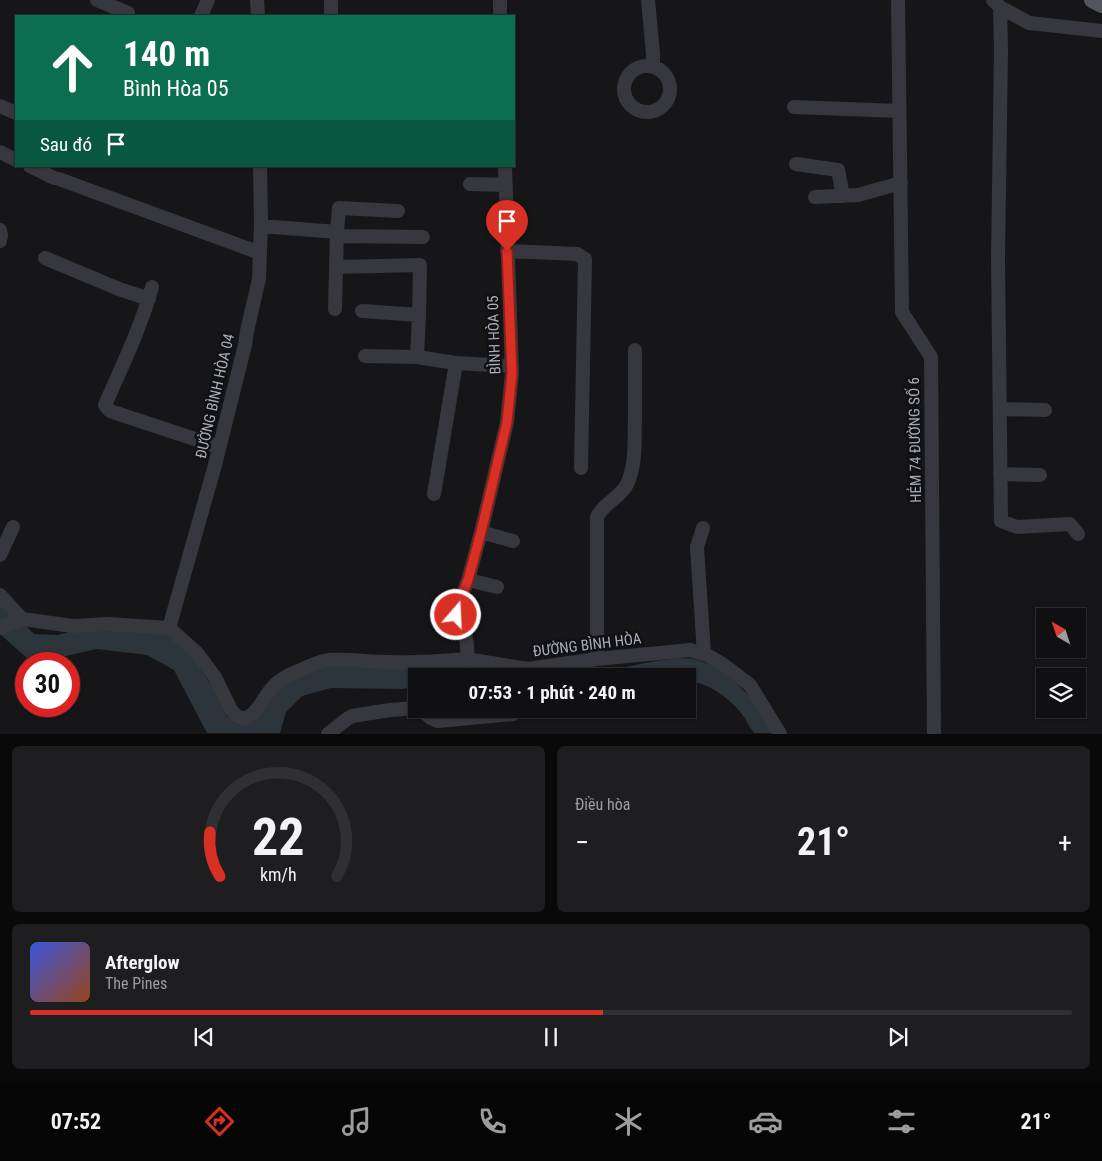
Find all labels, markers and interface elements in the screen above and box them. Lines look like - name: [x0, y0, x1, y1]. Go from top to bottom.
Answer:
- text: 140 m: [123, 34, 210, 75]
- icon: ahead: [40, 35, 105, 100]
- text: Bình Hòa 05: [123, 76, 229, 101]
- icon: arrive: [102, 130, 130, 158]
- text: Sau đó: [40, 133, 92, 156]
- pin: [486, 200, 528, 251]
- icon: arrive: [493, 207, 521, 235]
- street label: BÌNH HÒA 05: [484, 295, 504, 375]
- street label: ĐƯỜNG BÌNH HÒA 04: [192, 332, 238, 460]
- street label: HẺM 74 ĐƯỜNG SỐ 6: [904, 377, 925, 503]
- position arrow: [429, 588, 481, 640]
- north arrow: [1036, 608, 1086, 658]
- map controls: [1036, 608, 1086, 718]
- street label: ĐƯỜNG BÌNH HÒA: [532, 629, 643, 661]
- speed limit sign: 30: [15, 652, 80, 717]
- button: layers: [1036, 668, 1086, 718]
- text: 07:53 · 1 phút · 240 m: [468, 681, 636, 704]
- text: Điều hòa: [575, 795, 630, 814]
- text: 22: [252, 807, 305, 868]
- text: 21°: [797, 820, 850, 864]
- text: −: [575, 826, 589, 859]
- text: +: [1058, 826, 1072, 859]
- text: km/h: [260, 864, 297, 885]
- text: Afterglow: [105, 951, 179, 974]
- text: The Pines: [105, 974, 167, 993]
- icon: previous: [190, 1023, 218, 1051]
- icon: pause: [537, 1023, 565, 1051]
- icon: next: [884, 1023, 912, 1051]
- icon: directions: [202, 1104, 237, 1139]
- icon: music: [339, 1104, 374, 1139]
- icon: phone: [475, 1104, 510, 1139]
- icon: climate: [611, 1104, 646, 1139]
- icon: car: [748, 1104, 783, 1139]
- icon: filters: [884, 1104, 919, 1139]
- text: 07:52: [51, 1109, 101, 1134]
- text: 21°: [1020, 1109, 1051, 1134]

